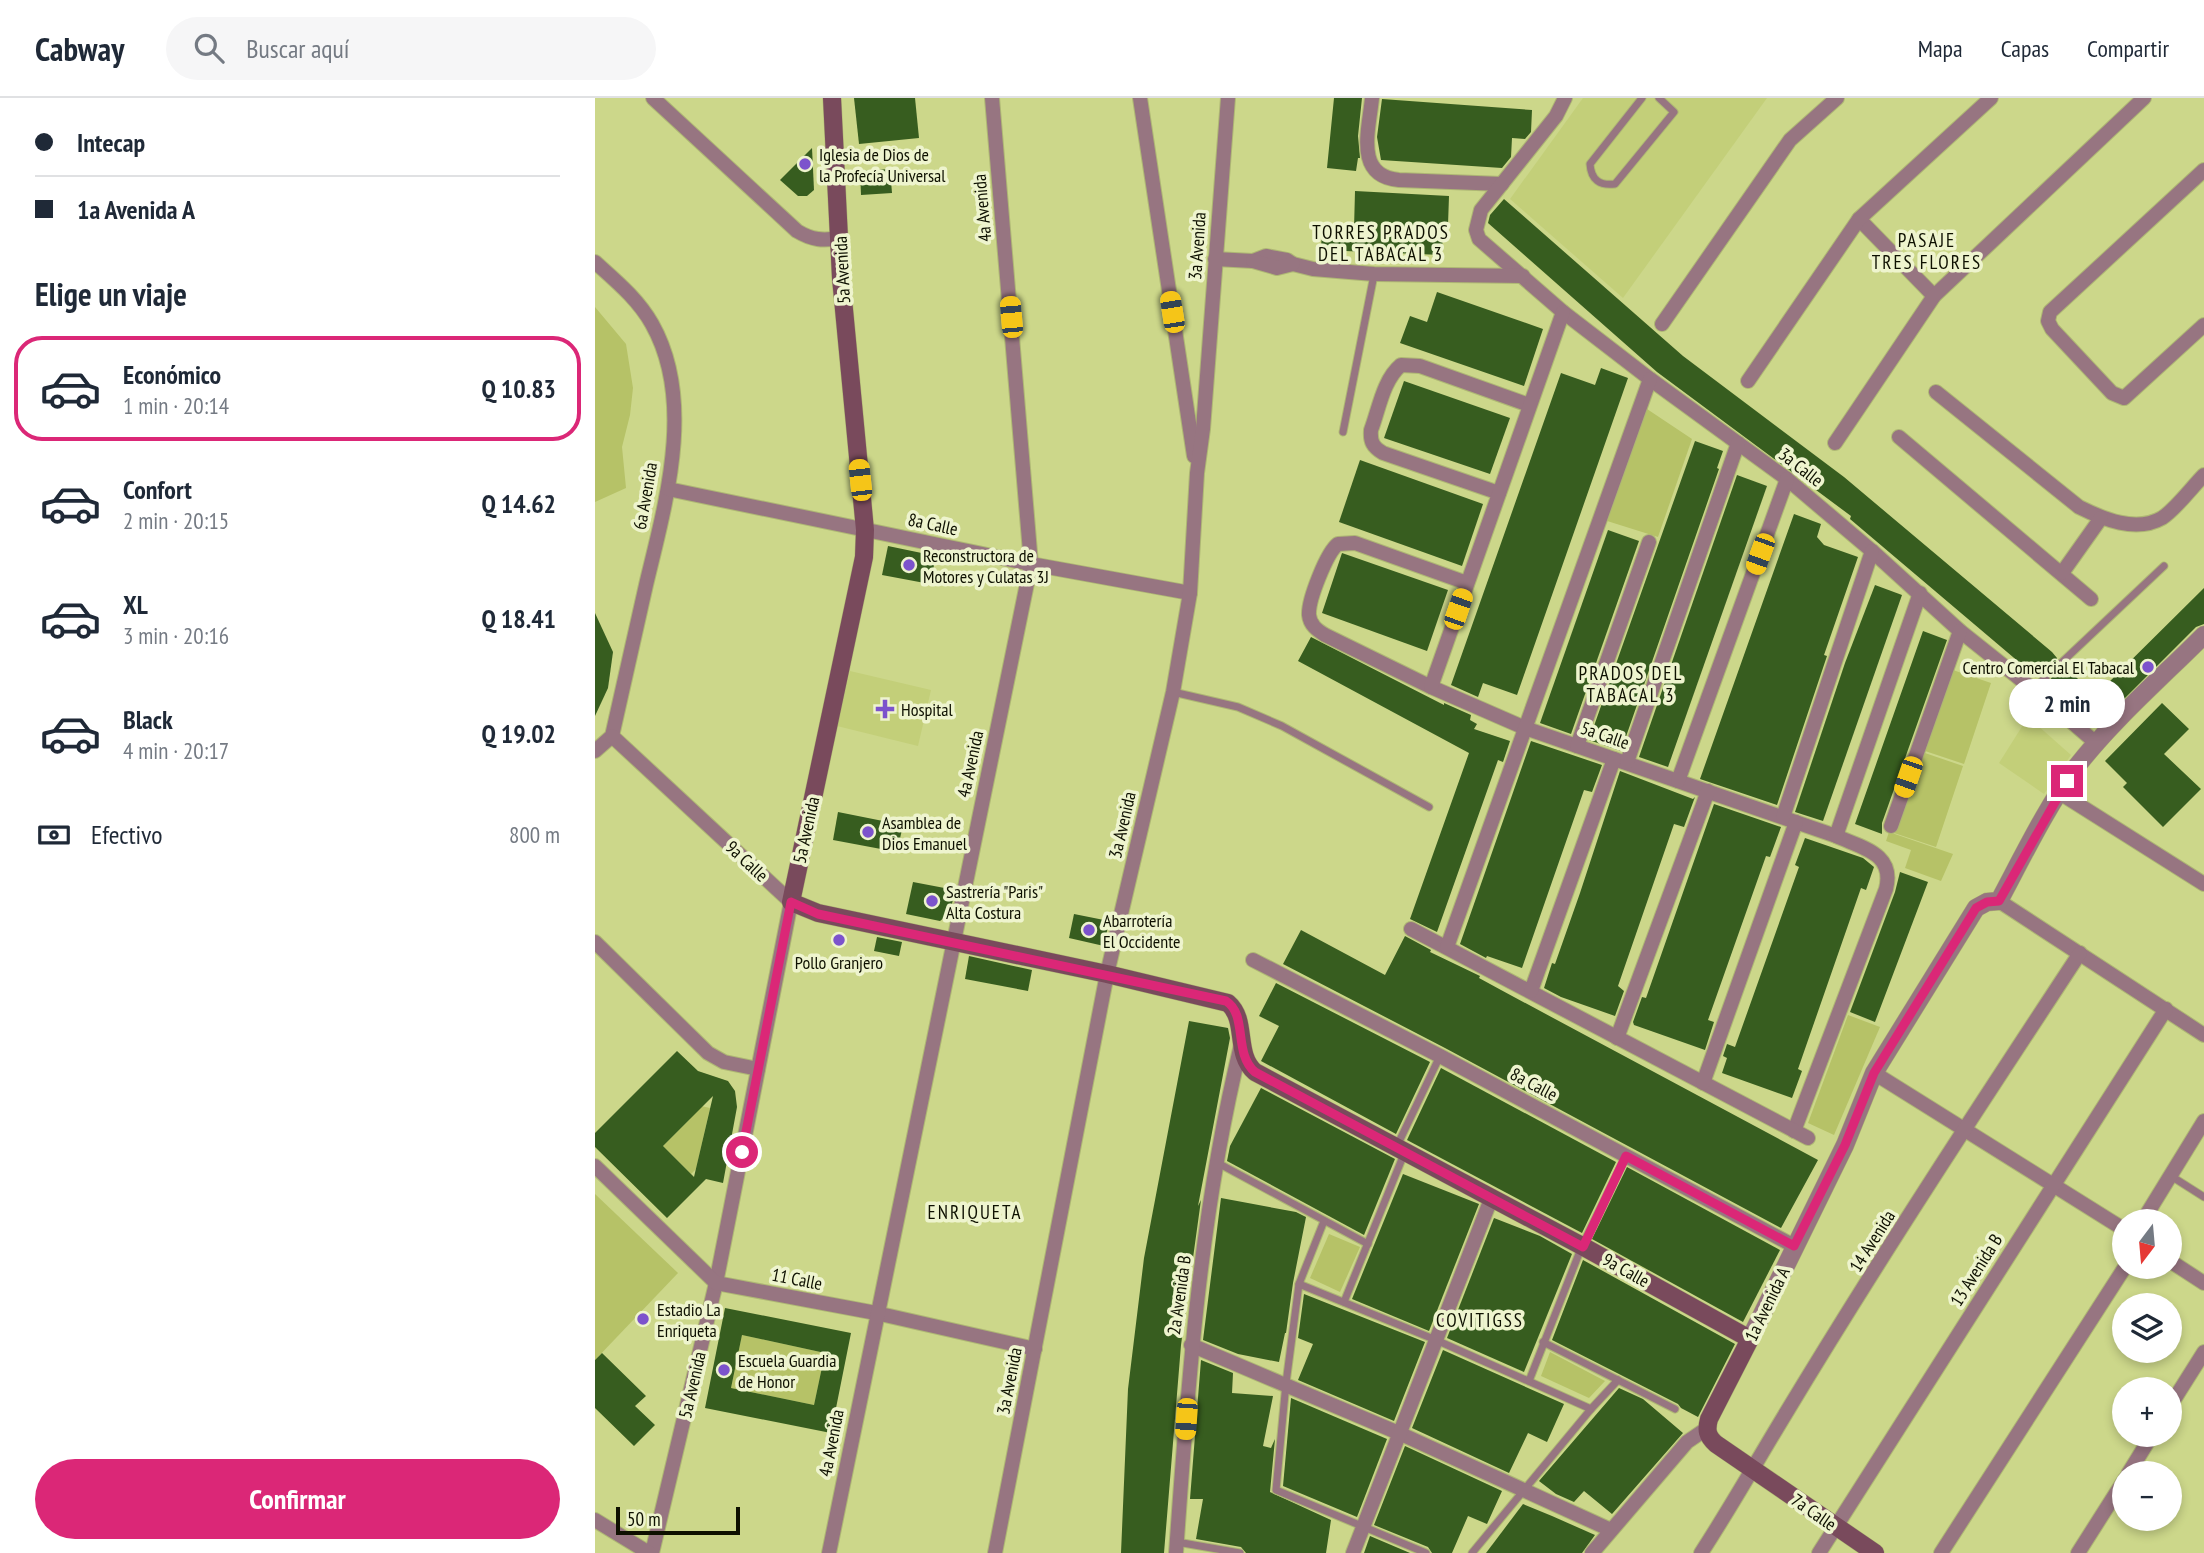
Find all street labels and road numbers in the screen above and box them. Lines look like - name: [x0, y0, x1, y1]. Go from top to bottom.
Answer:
- street label: 4a Avenida: [968, 173, 996, 243]
- street label: 3a Avenida: [1183, 211, 1211, 281]
- street label: 5a Avenida: [829, 236, 855, 304]
- street label: 3a Calle: [1774, 442, 1828, 492]
- street label: 6a Avenida: [628, 461, 662, 531]
- street label: 8a Calle: [906, 508, 960, 540]
- street label: 5a Calle: [1578, 716, 1632, 754]
- street label: 4a Avenida: [952, 728, 988, 800]
- street label: 3a Avenida: [1103, 789, 1141, 861]
- street label: 5a Avenida: [788, 794, 824, 866]
- street label: 9a Calle: [721, 835, 773, 887]
- street label: 8a Calle: [1506, 1062, 1562, 1106]
- street label: 14 Avenida: [1844, 1206, 1900, 1276]
- street label: 13 Avenida B: [1945, 1230, 2007, 1310]
- street label: 9a Calle: [1598, 1248, 1654, 1292]
- street label: 2a Avenida B: [1162, 1254, 1196, 1336]
- street label: 11 Calle: [770, 1263, 824, 1295]
- street label: 1a Avenida A: [1739, 1263, 1795, 1345]
- street label: 3a Avenida: [991, 1346, 1027, 1416]
- street label: 5a Avenida: [673, 1349, 711, 1421]
- street label: 4a Avenida: [813, 1408, 849, 1478]
- street label: 7a Calle: [1787, 1488, 1841, 1536]

